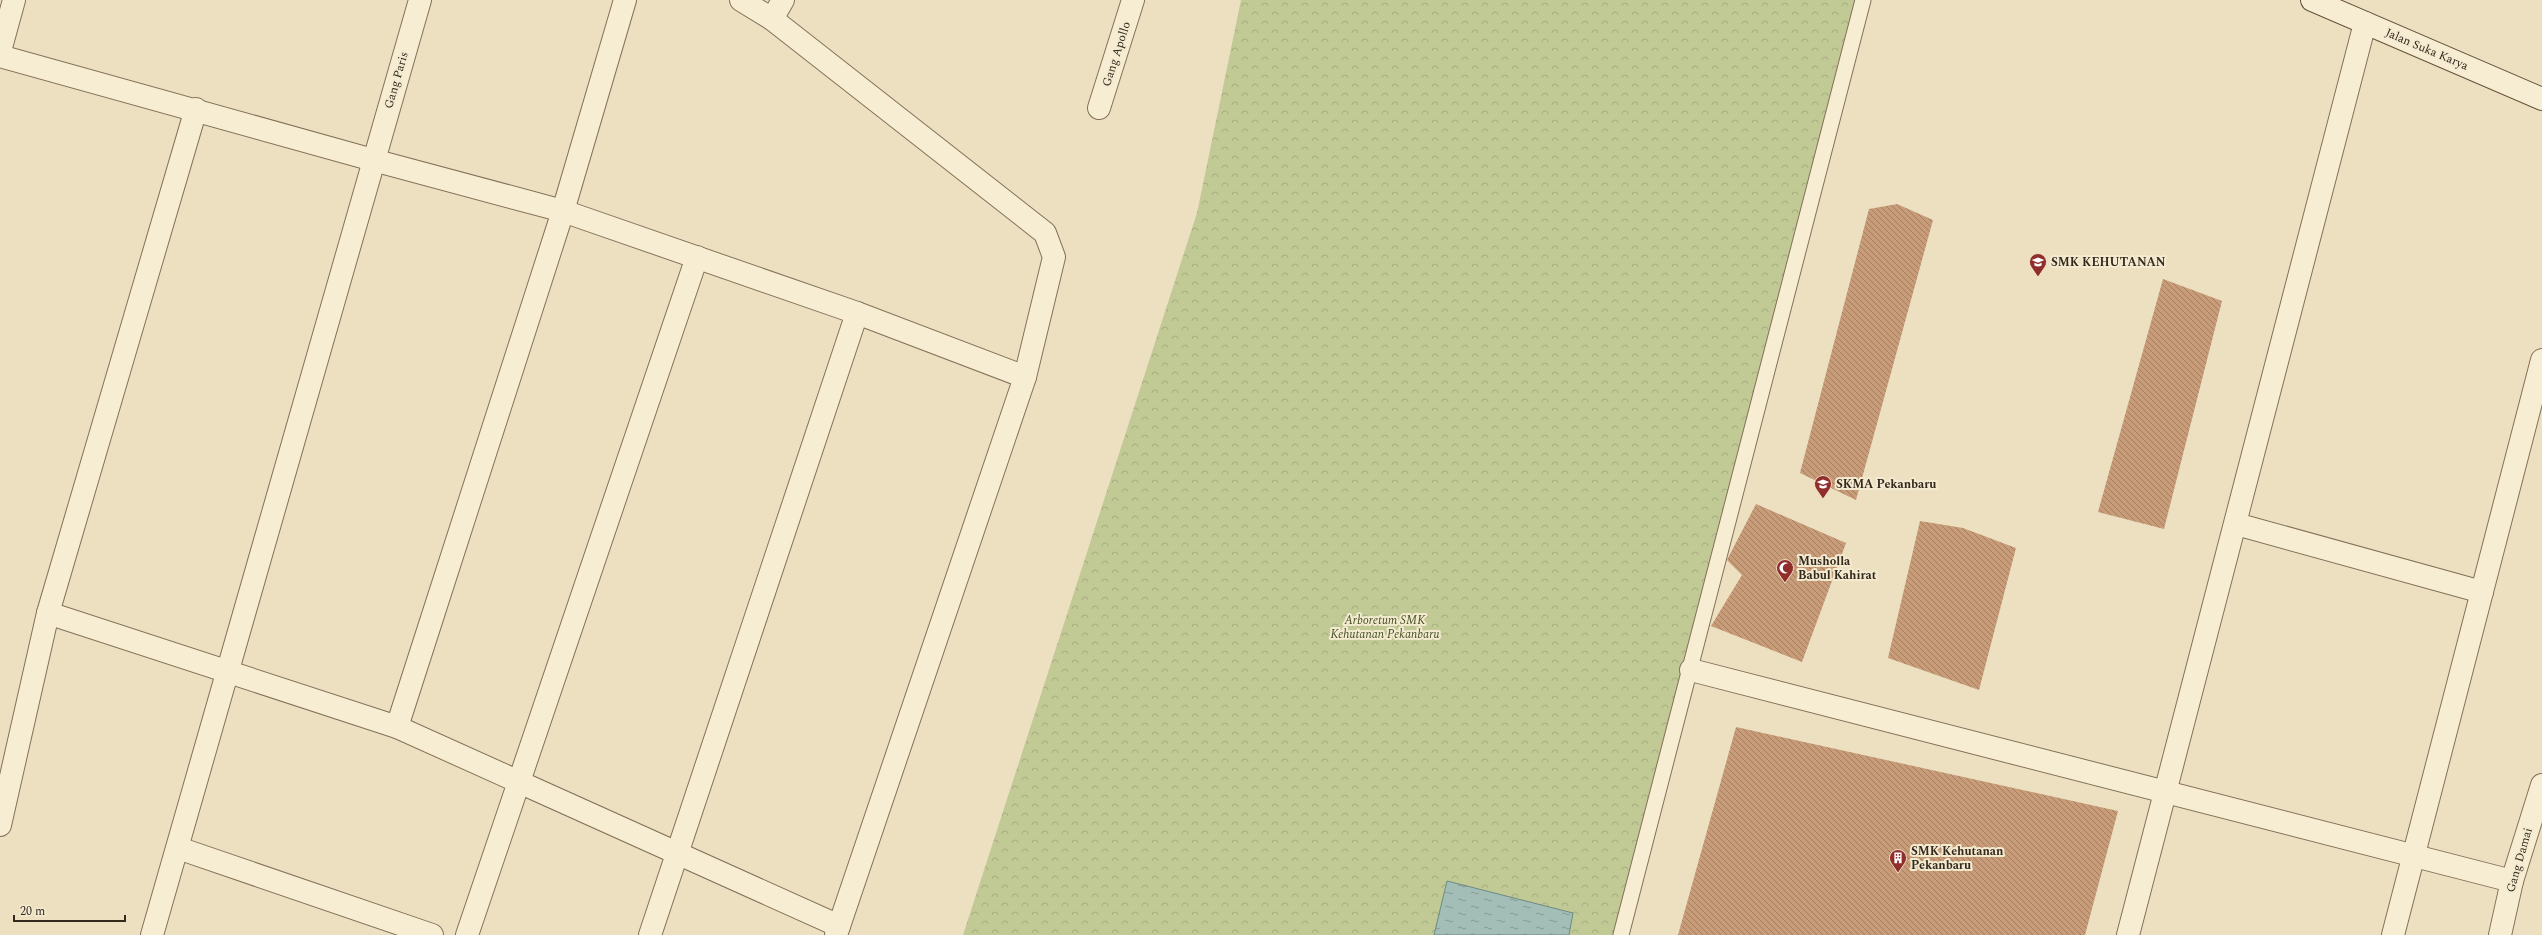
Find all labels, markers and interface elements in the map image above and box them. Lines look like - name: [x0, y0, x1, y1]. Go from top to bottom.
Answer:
- street label: Gang Apollo: [1097, 19, 1136, 89]
- street label: Jalan Suka Karya: [2382, 23, 2471, 76]
- street label: Gang Paris: [379, 49, 414, 111]
- school or university icon: SMK KEHUTANAN: [2028, 252, 2048, 277]
- place label: SMK KEHUTANAN: [2051, 253, 2166, 272]
- school or university icon: SKMA Pekanbaru: [1813, 474, 1833, 499]
- place label: SKMA Pekanbaru: [1836, 475, 1936, 494]
- place label: Musholla Babul Kahirat: [1798, 552, 1877, 585]
- mosque icon: Musholla Babul Kahirat: [1775, 558, 1795, 583]
- park label: Arboretum SMK Kehutanan Pekanbaru: [1330, 611, 1440, 644]
- street label: Gang Damai: [2501, 825, 2538, 895]
- place label: SMK Kehutanan Pekanbaru: [1911, 842, 2004, 875]
- building icon: SMK Kehutanan Pekanbaru: [1888, 848, 1908, 873]
- scale bar: [14, 897, 125, 923]
- text: 20 m: [20, 902, 45, 921]

